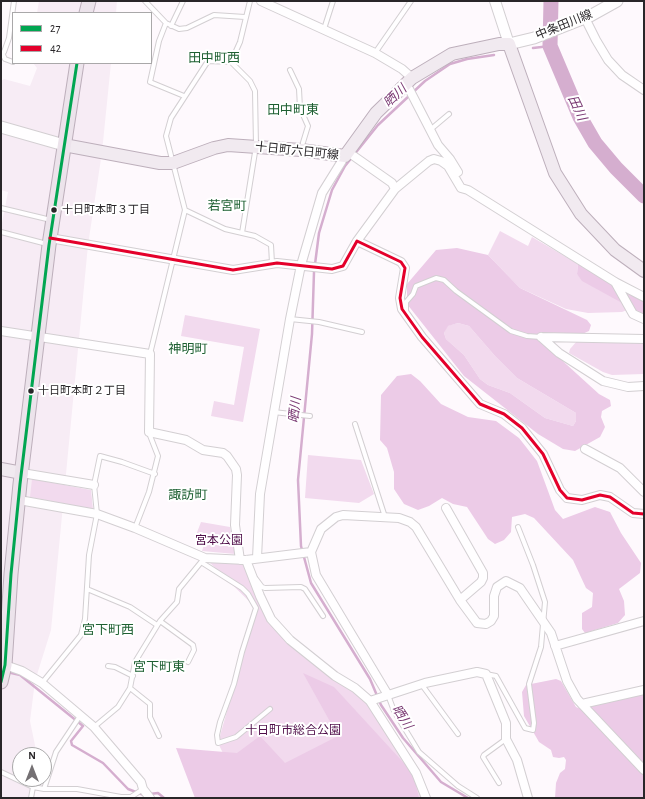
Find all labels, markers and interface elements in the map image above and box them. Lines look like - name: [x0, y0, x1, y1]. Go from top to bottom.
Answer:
- street label: 中条田川線: [533, 7, 595, 43]
- legend: [12, 12, 152, 64]
- text: 27: [50, 22, 60, 34]
- text: 42: [50, 42, 61, 54]
- district label: 田中町西: [188, 50, 240, 66]
- water label: 晒川: [380, 81, 410, 111]
- water label: 田川: [564, 93, 590, 123]
- district label: 田中町東: [267, 102, 319, 118]
- street label: 十日町六日町線: [254, 139, 340, 163]
- district label: 若宮町: [208, 198, 246, 214]
- place label: 十日町本町３丁目: [62, 203, 150, 217]
- marker: 十日町本町３丁目: [49, 205, 59, 215]
- district label: 神明町: [169, 341, 207, 357]
- place label: 十日町本町２丁目: [38, 384, 126, 398]
- marker: 十日町本町２丁目: [26, 386, 36, 396]
- water label: 晒川: [286, 396, 304, 424]
- district label: 諏訪町: [169, 487, 207, 503]
- park label: 宮本公園: [195, 533, 243, 547]
- district label: 宮下町西: [82, 622, 134, 638]
- district label: 宮下町東: [133, 659, 185, 675]
- water label: 晒川: [388, 702, 416, 732]
- park label: 十日町市総合公園: [245, 723, 341, 737]
- north arrow: [12, 747, 52, 787]
- text: N: [28, 750, 36, 761]

